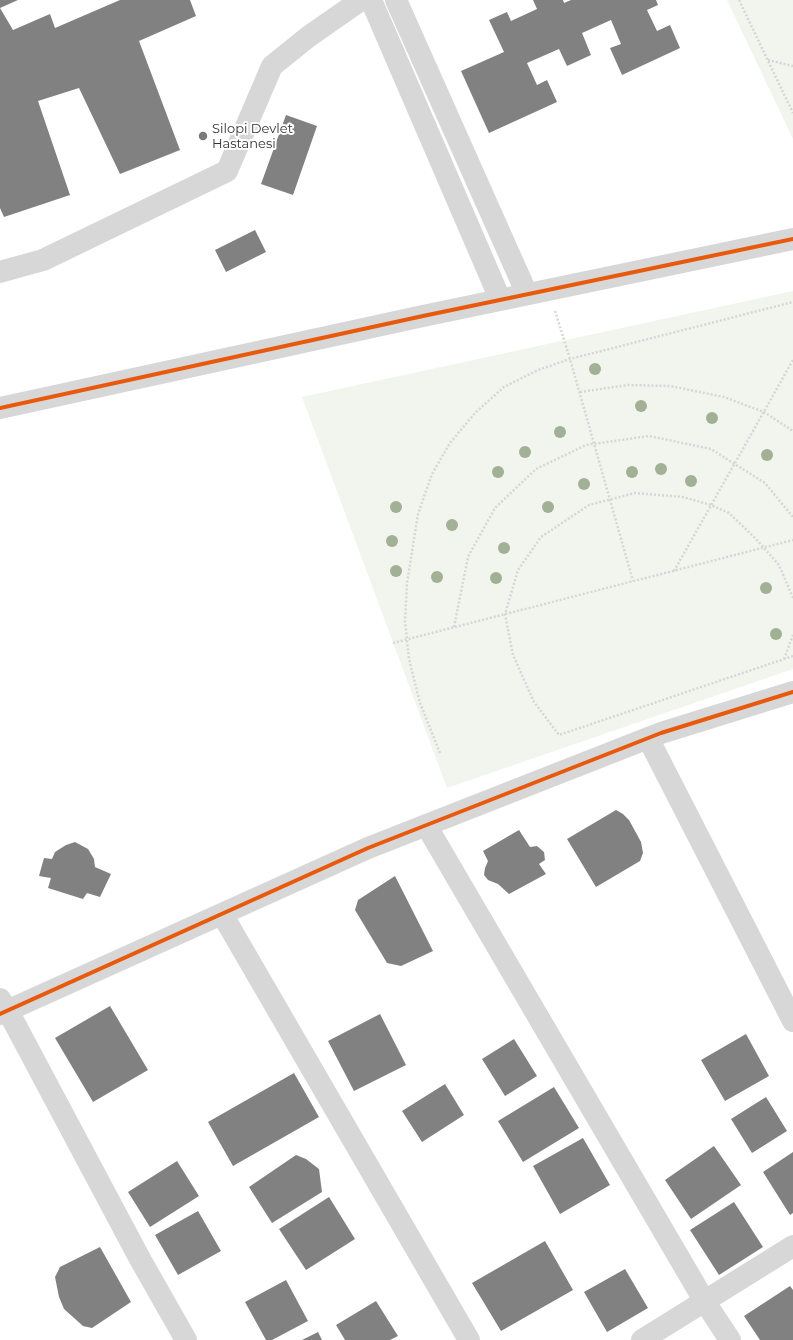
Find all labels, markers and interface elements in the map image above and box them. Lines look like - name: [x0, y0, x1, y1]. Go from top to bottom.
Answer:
- place label: Silopi Devlet Hastanesi: [212, 121, 293, 152]
- marker: Silopi Devlet Hastanesi: [197, 130, 209, 142]

